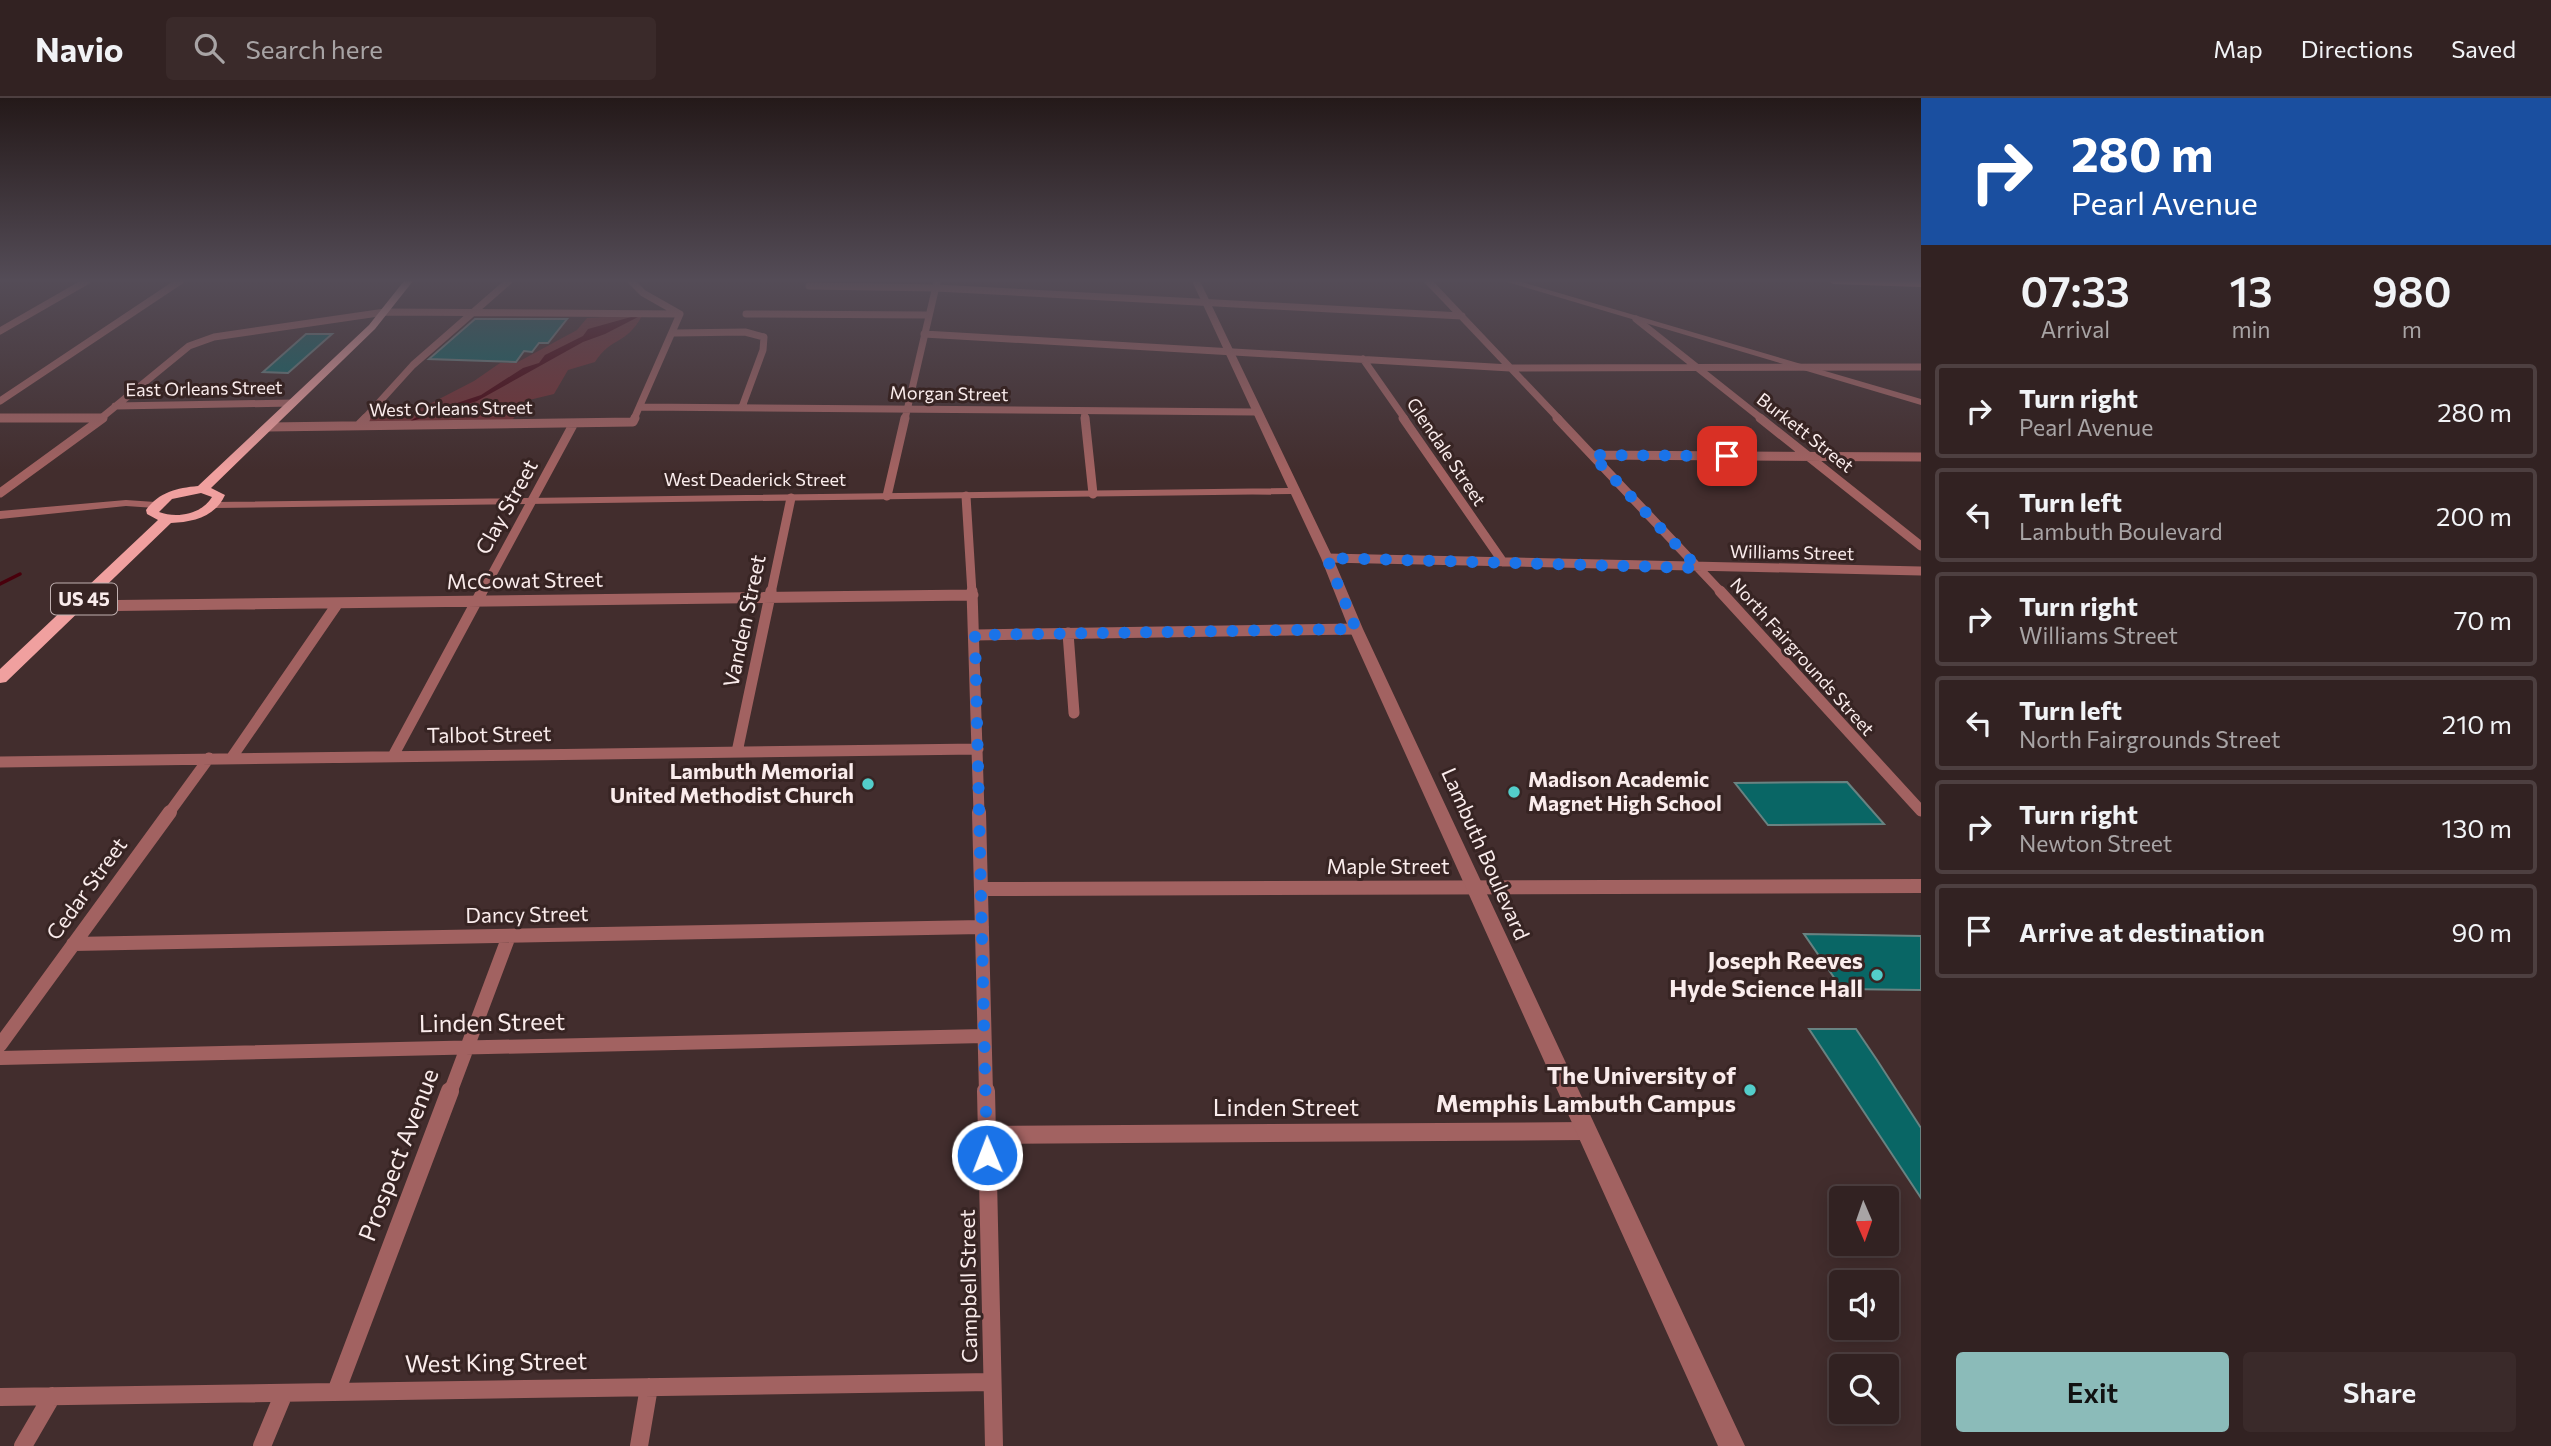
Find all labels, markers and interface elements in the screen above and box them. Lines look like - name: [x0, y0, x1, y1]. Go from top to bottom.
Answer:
- search box: [166, 17, 656, 80]
- text: Navio: [35, 28, 124, 69]
- icon: search: [190, 29, 228, 67]
- text: Search here: [246, 33, 383, 64]
- text: Map: [2213, 34, 2263, 63]
- text: Directions: [2301, 34, 2413, 63]
- text: Saved: [2451, 34, 2516, 63]
- text: 280 m: [2071, 122, 2214, 182]
- icon: right: [1956, 126, 2047, 217]
- text: Pearl Avenue: [2071, 182, 2258, 222]
- text: 07:33: [2021, 264, 2130, 316]
- text: 13: [2230, 264, 2272, 316]
- text: 980: [2372, 264, 2451, 316]
- text: Arrival: [2040, 315, 2110, 343]
- text: min: [2231, 315, 2271, 343]
- text: m: [2402, 315, 2422, 343]
- street label: East Orleans Street: [125, 376, 283, 400]
- street label: Morgan Street: [889, 381, 1009, 405]
- text: Turn right: [2019, 382, 2138, 413]
- street label: Burkett Street: [1753, 388, 1858, 477]
- icon: right: [1960, 392, 1998, 430]
- street label: Glendale Street: [1403, 393, 1491, 510]
- street label: West Orleans Street: [369, 396, 533, 420]
- text: 280 m: [2437, 396, 2512, 427]
- text: Pearl Avenue: [2019, 413, 2153, 441]
- pin: [1697, 426, 1757, 486]
- icon: arrive: [1708, 437, 1746, 475]
- street label: Clay Street: [469, 454, 542, 558]
- street label: West Deaderick Street: [664, 468, 846, 490]
- text: Turn left: [2019, 486, 2122, 517]
- icon: left: [1960, 496, 1998, 534]
- text: 200 m: [2436, 500, 2512, 531]
- text: Lambuth Boulevard: [2019, 517, 2223, 545]
- street label: Williams Street: [1730, 540, 1854, 564]
- street label: Vanden Street: [717, 552, 770, 689]
- street label: McCowat Street: [446, 566, 603, 593]
- street label: North Fairgrounds Street: [1726, 573, 1879, 740]
- road number: US 45: [51, 584, 117, 614]
- text: Turn right: [2019, 590, 2138, 621]
- icon: right: [1960, 600, 1998, 638]
- text: 70 m: [2454, 604, 2512, 635]
- text: Williams Street: [2019, 621, 2178, 649]
- text: Turn left: [2019, 694, 2122, 725]
- icon: left: [1960, 704, 1998, 742]
- text: 210 m: [2442, 708, 2512, 739]
- street label: Talbot Street: [426, 720, 552, 747]
- text: North Fairgrounds Street: [2019, 725, 2280, 753]
- place label: Lambuth Memorial United Methodist Church: [610, 758, 854, 807]
- street label: Lambuth Boulevard: [1437, 763, 1536, 943]
- place label: Madison Academic Magnet High School: [1528, 766, 1722, 815]
- marker: Lambuth Memorial United Methodist Church: [860, 776, 876, 792]
- marker: Madison Academic Magnet High School: [1506, 784, 1522, 800]
- text: Turn right: [2019, 798, 2138, 829]
- icon: right: [1960, 808, 1998, 846]
- text: 130 m: [2441, 812, 2512, 843]
- text: Newton Street: [2019, 829, 2172, 857]
- street label: Cedar Street: [40, 832, 131, 944]
- street label: Maple Street: [1326, 853, 1450, 878]
- street label: Dancy Street: [465, 900, 589, 927]
- icon: arrive: [1960, 912, 1998, 950]
- text: Arrive at destination: [2019, 916, 2265, 947]
- text: 90 m: [2452, 916, 2512, 947]
- place label: Joseph Reeves Hyde Science Hall: [1669, 945, 1863, 1002]
- marker: Joseph Reeves Hyde Science Hall: [1869, 967, 1885, 983]
- street label: Linden Street: [419, 1006, 566, 1037]
- place label: The University of Memphis Lambuth Campus: [1436, 1060, 1736, 1117]
- street label: Prospect Avenue: [351, 1064, 444, 1245]
- marker: The University of Memphis Lambuth Campus: [1742, 1082, 1758, 1098]
- street label: Linden Street: [1213, 1092, 1359, 1121]
- position arrow: [950, 1118, 1024, 1192]
- north arrow: [1829, 1186, 1899, 1256]
- map controls: [1829, 1186, 1899, 1424]
- street label: Campbell Street: [954, 1209, 981, 1363]
- button: sound: [1829, 1270, 1899, 1340]
- street label: West King Street: [405, 1345, 587, 1378]
- button: Exit: [1956, 1352, 2229, 1432]
- button: Share: [2243, 1352, 2516, 1432]
- button: search: [1829, 1354, 1899, 1424]

